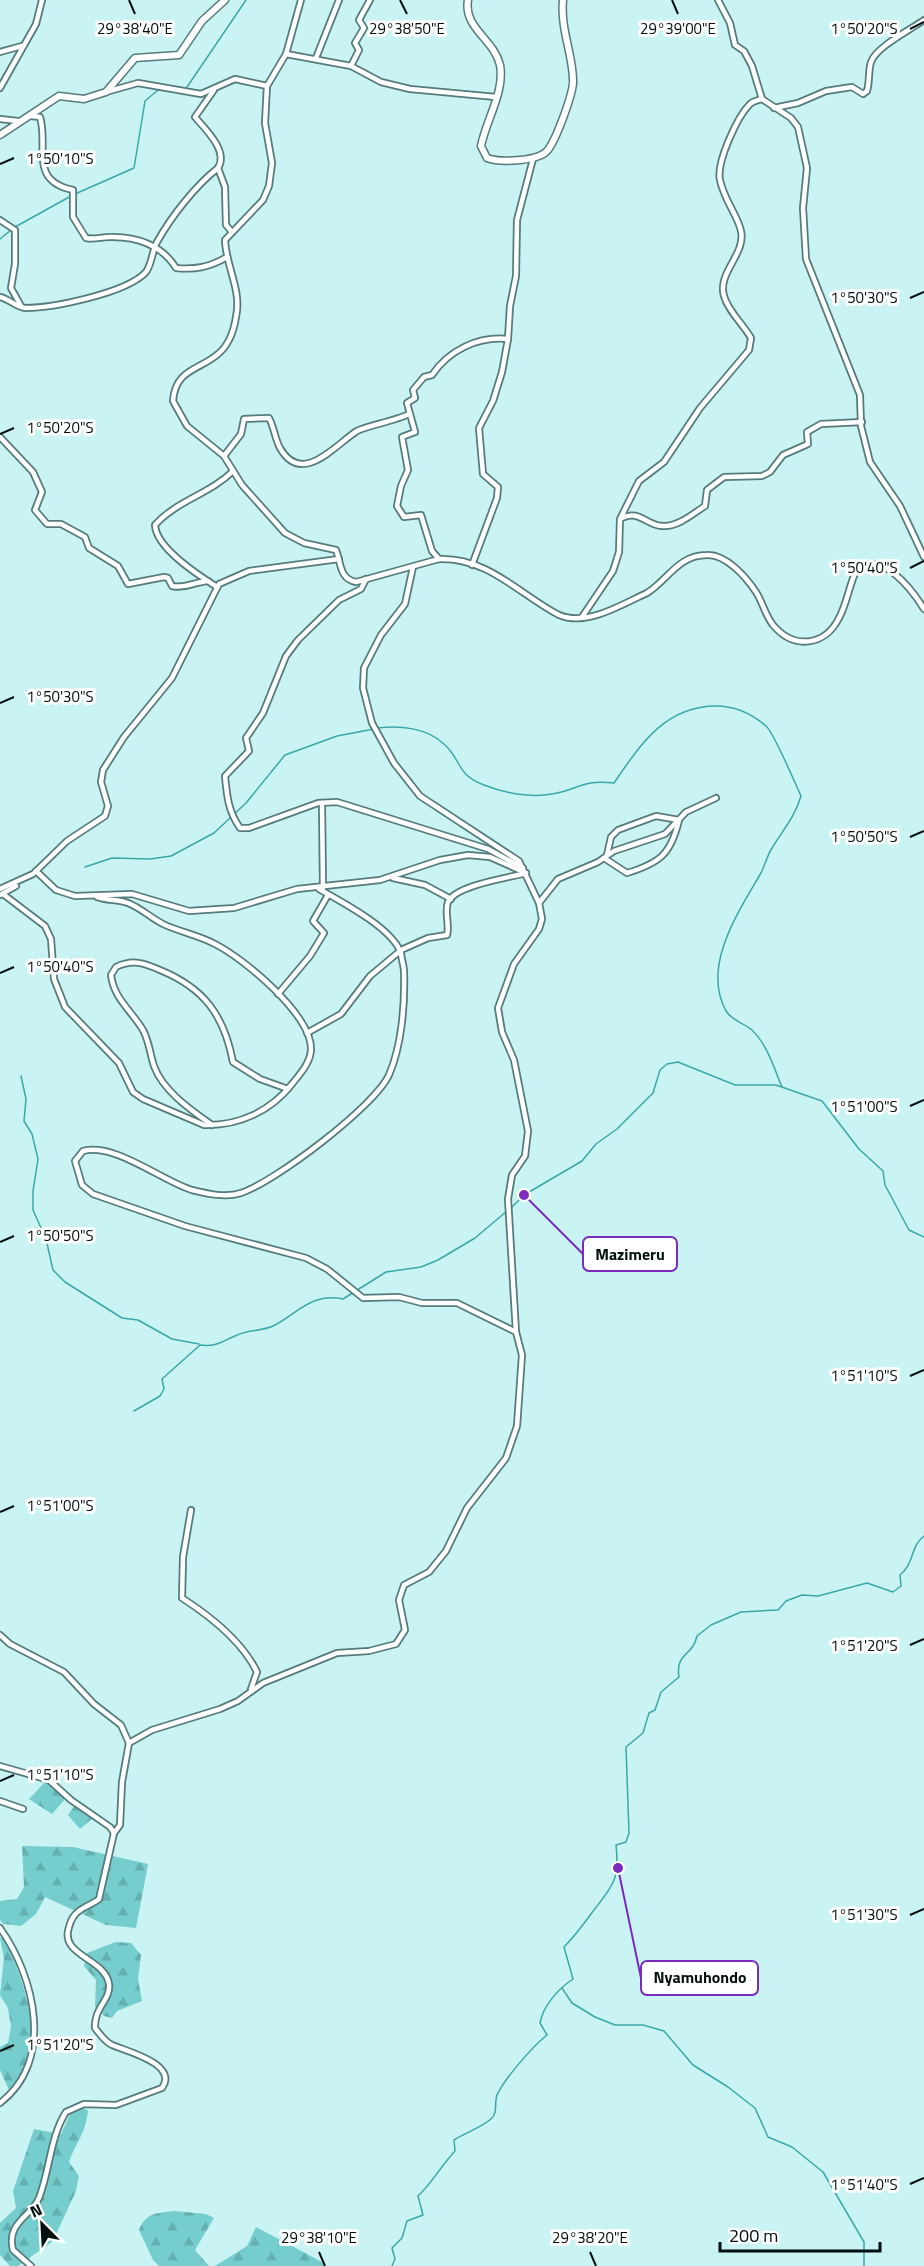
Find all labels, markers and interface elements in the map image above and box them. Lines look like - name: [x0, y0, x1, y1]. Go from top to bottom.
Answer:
- text: 29°38'40"E: [97, 17, 173, 40]
- text: 29°38'50"E: [369, 17, 445, 40]
- text: 29°39'00"E: [640, 17, 716, 40]
- text: 1°50'20"S: [830, 17, 898, 40]
- text: 1°50'10"S: [26, 147, 94, 170]
- text: 1°50'30"S: [830, 286, 898, 309]
- text: 1°50'20"S: [26, 416, 94, 439]
- text: 1°50'40"S: [830, 556, 898, 579]
- text: 1°50'30"S: [26, 685, 94, 708]
- text: 1°50'50"S: [830, 825, 898, 848]
- text: 1°50'40"S: [26, 955, 94, 978]
- text: 1°51'00"S: [830, 1095, 898, 1118]
- text: 1°50'50"S: [26, 1224, 94, 1247]
- callout: Mazimeru: [583, 1237, 677, 1271]
- text: Mazimeru: [595, 1242, 665, 1266]
- text: 1°51'10"S: [830, 1364, 898, 1387]
- text: 1°51'00"S: [26, 1494, 94, 1517]
- text: 1°51'20"S: [830, 1634, 898, 1657]
- text: 1°51'10"S: [26, 1763, 94, 1786]
- text: 1°51'30"S: [830, 1903, 898, 1926]
- callout: Nyamuhondo: [641, 1961, 758, 1995]
- text: Nyamuhondo: [654, 1965, 746, 1989]
- text: 1°51'20"S: [26, 2033, 94, 2056]
- text: 1°51'40"S: [830, 2173, 898, 2196]
- north arrow: [12, 2194, 72, 2254]
- text: N: [26, 2197, 46, 2224]
- scale bar: [720, 2215, 880, 2253]
- text: 200 m: [729, 2222, 778, 2249]
- text: 29°38'10"E: [281, 2226, 357, 2249]
- text: 29°38'20"E: [552, 2226, 628, 2249]

